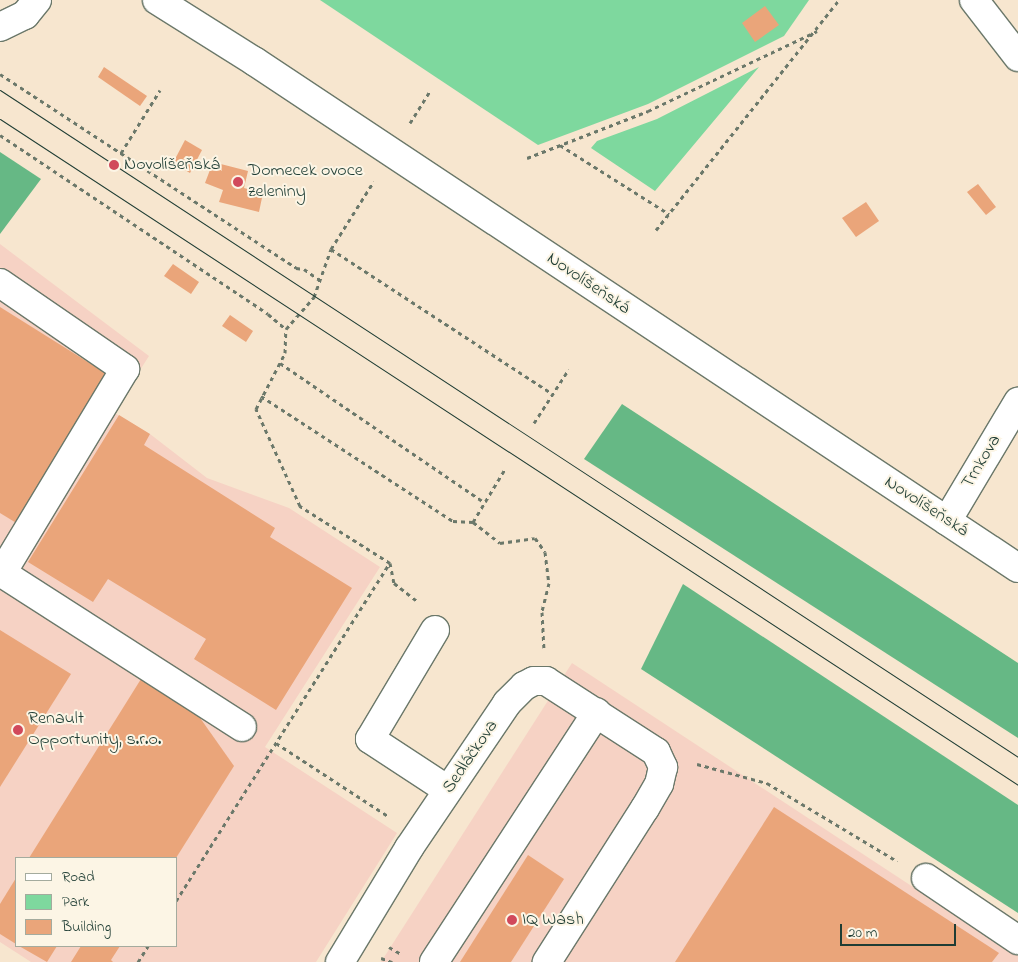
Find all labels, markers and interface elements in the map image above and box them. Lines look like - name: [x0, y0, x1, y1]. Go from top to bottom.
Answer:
- place label: Novolíšeňská: [124, 154, 220, 176]
- marker: Novolíšeňská: [108, 159, 120, 171]
- place label: Domecek ovoce zeleniny: [248, 161, 363, 203]
- marker: Domecek ovoce zeleniny: [232, 176, 244, 188]
- street label: Novolíšeňská: [542, 248, 634, 320]
- street label: Trnkova: [958, 431, 1006, 493]
- street label: Novolíšeňská: [880, 472, 972, 542]
- place label: Renault Opportunity, s.r.o.: [28, 709, 162, 752]
- street label: Sedláčkova: [439, 716, 503, 798]
- marker: Renault Opportunity, s.r.o.: [12, 724, 24, 736]
- legend: [15, 857, 178, 947]
- text: Road: [62, 866, 95, 888]
- text: Park: [62, 891, 89, 913]
- place label: IQ Wash: [522, 909, 584, 931]
- marker: IQ Wash: [506, 914, 518, 926]
- scale bar: [843, 914, 959, 946]
- text: Building: [62, 916, 111, 938]
- text: 20 m: [848, 922, 877, 944]

